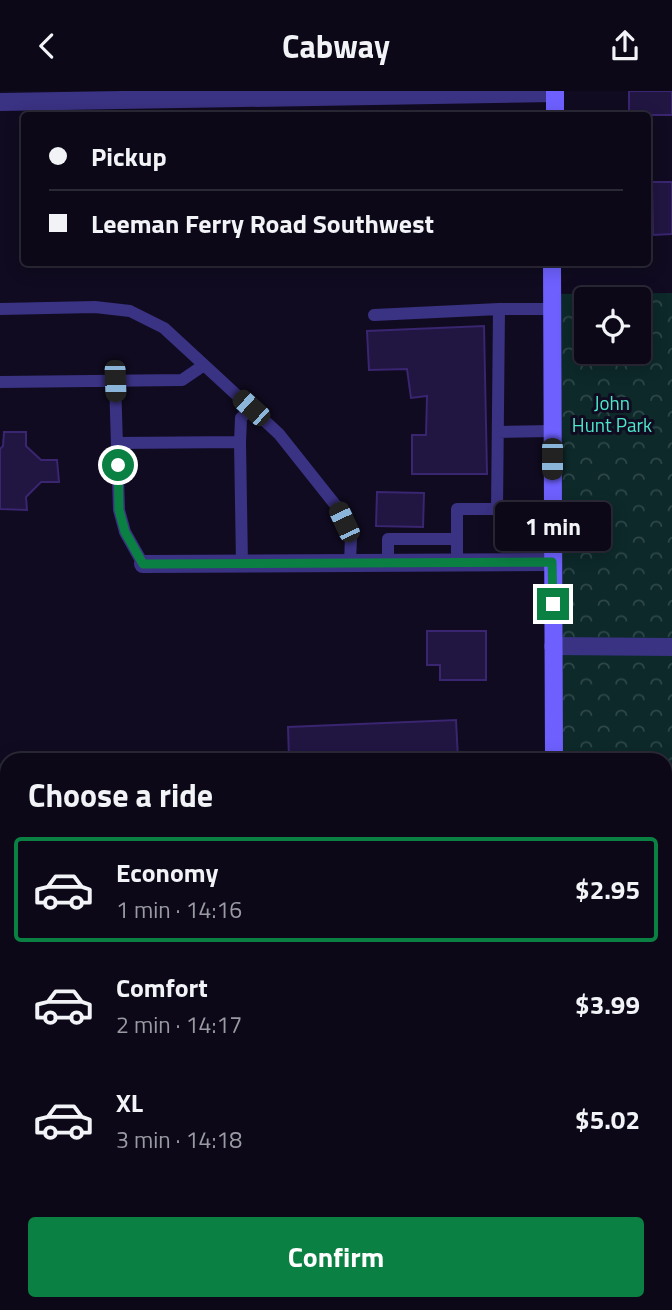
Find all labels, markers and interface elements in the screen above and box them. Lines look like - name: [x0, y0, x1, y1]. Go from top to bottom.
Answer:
- text: Cabway: [282, 22, 390, 70]
- icon: back: [28, 27, 66, 65]
- icon: share: [606, 27, 644, 65]
- text: Pickup: [91, 137, 167, 176]
- text: Leeman Ferry Road Southwest: [91, 204, 434, 243]
- map controls: [574, 287, 651, 364]
- button: locate: [574, 287, 651, 364]
- car: [104, 360, 127, 402]
- car: [229, 386, 274, 430]
- park label: John Hunt Park: [572, 388, 652, 439]
- car: [542, 438, 563, 480]
- route start: [102, 449, 134, 481]
- car: [326, 499, 363, 545]
- callout: 1 min: [495, 503, 611, 552]
- text: 1 min: [525, 509, 581, 544]
- route end: [537, 588, 569, 620]
- text: Choose a ride: [28, 771, 213, 819]
- text: Economy: [116, 853, 218, 892]
- icon: car: [32, 858, 95, 921]
- text: $2.95: [575, 870, 640, 909]
- text: 1 min · 14:16: [116, 892, 242, 927]
- text: Comfort: [116, 968, 208, 1007]
- icon: car: [32, 973, 95, 1036]
- text: $3.99: [575, 985, 640, 1024]
- text: 2 min · 14:17: [116, 1007, 242, 1042]
- text: XL: [116, 1083, 143, 1122]
- icon: car: [32, 1088, 95, 1151]
- text: $5.02: [575, 1100, 640, 1139]
- text: 3 min · 14:18: [116, 1122, 242, 1157]
- button: Confirm: [28, 1217, 644, 1297]

